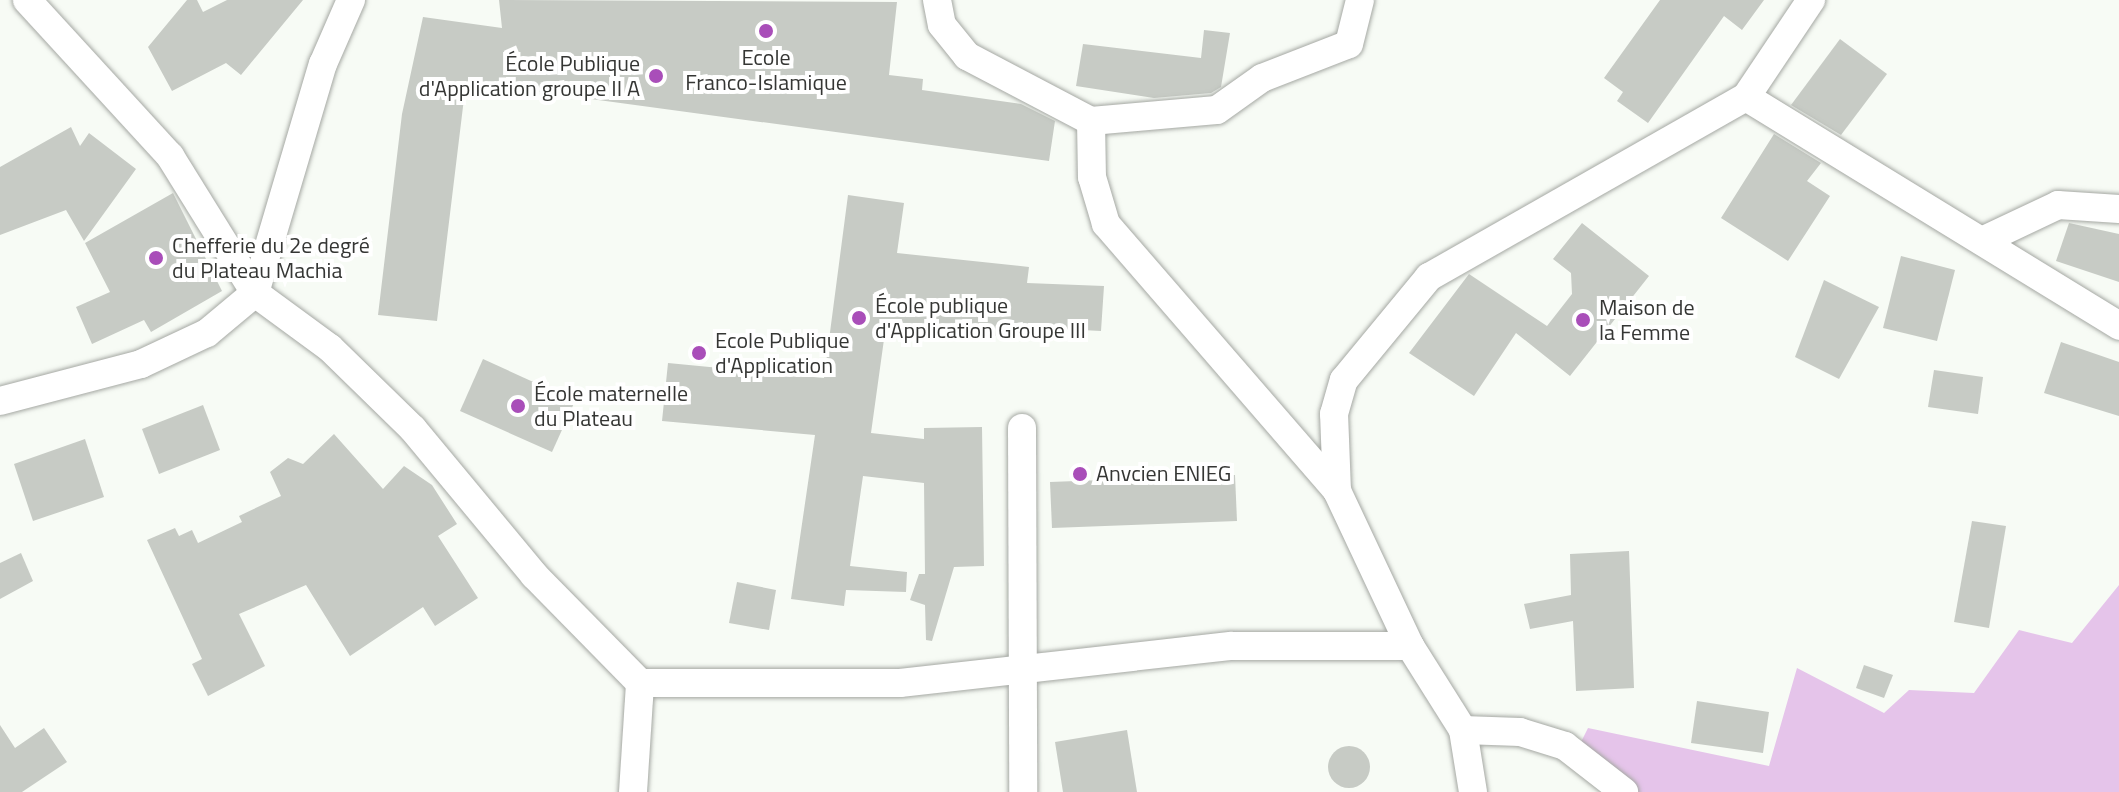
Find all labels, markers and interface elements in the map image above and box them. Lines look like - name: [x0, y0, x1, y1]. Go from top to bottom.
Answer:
- marker: Ecole Franco-Islamique: [757, 22, 775, 40]
- place label: Ecole Franco-Islamique: [685, 44, 847, 96]
- place label: École Publique d'Application groupe II A: [419, 50, 640, 102]
- marker: École Publique d'Application groupe II A: [647, 67, 665, 85]
- place label: Chefferie du 2e degré du Plateau Machia: [172, 232, 370, 284]
- marker: Chefferie du 2e degré du Plateau Machia: [147, 249, 165, 267]
- place label: École publique d'Application Groupe III: [875, 292, 1086, 344]
- place label: Maison de la Femme: [1599, 294, 1695, 346]
- marker: École publique d'Application Groupe III: [850, 309, 868, 327]
- marker: Maison de la Femme: [1574, 311, 1592, 329]
- place label: Ecole Publique d'Application: [715, 327, 850, 378]
- marker: Ecole Publique d'Application: [690, 344, 708, 362]
- place label: École maternelle du Plateau: [534, 380, 688, 432]
- marker: École maternelle du Plateau: [509, 397, 527, 415]
- place label: Anvcien ENIEG: [1096, 461, 1231, 487]
- marker: Anvcien ENIEG: [1071, 465, 1089, 483]

